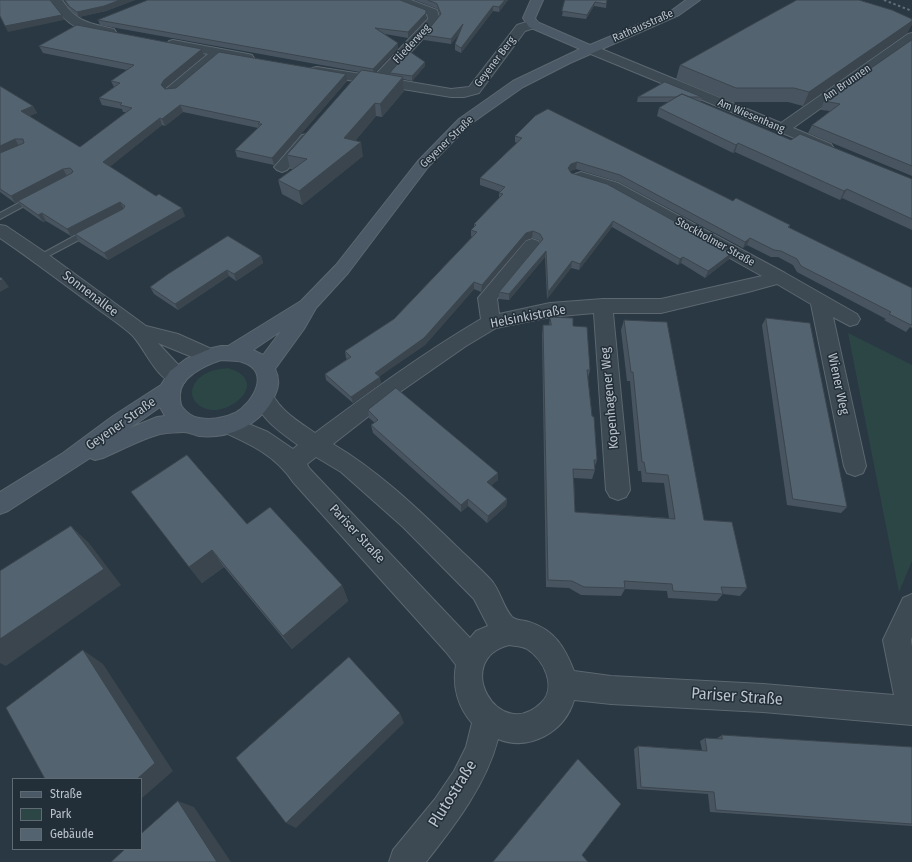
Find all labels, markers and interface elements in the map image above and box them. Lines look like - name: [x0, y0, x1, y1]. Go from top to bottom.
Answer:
- street label: Rathausstraße: [611, 7, 675, 45]
- street label: Fliederweg: [391, 22, 433, 66]
- street label: Geyener Berg: [472, 34, 518, 90]
- street label: Am Brunnen: [821, 62, 873, 104]
- street label: Am Wiesenhang: [716, 96, 786, 136]
- street label: Geyener Straße: [418, 113, 476, 171]
- street label: Stockholmer Straße: [673, 215, 757, 269]
- street label: Sonnenallee: [59, 268, 121, 320]
- street label: Helsinkistraße: [489, 302, 567, 332]
- street label: Kopenhagener Weg: [598, 346, 622, 450]
- street label: Wiener Weg: [824, 352, 852, 416]
- street label: Geyener Straße: [83, 394, 159, 454]
- street label: Pariser Straße: [326, 501, 388, 567]
- street label: Pariser Straße: [691, 684, 783, 710]
- street label: Plutostraße: [425, 757, 481, 831]
- legend: [12, 778, 142, 850]
- text: Straße: [50, 787, 82, 801]
- text: Park: [50, 807, 71, 821]
- text: Gebäude: [50, 827, 94, 841]

